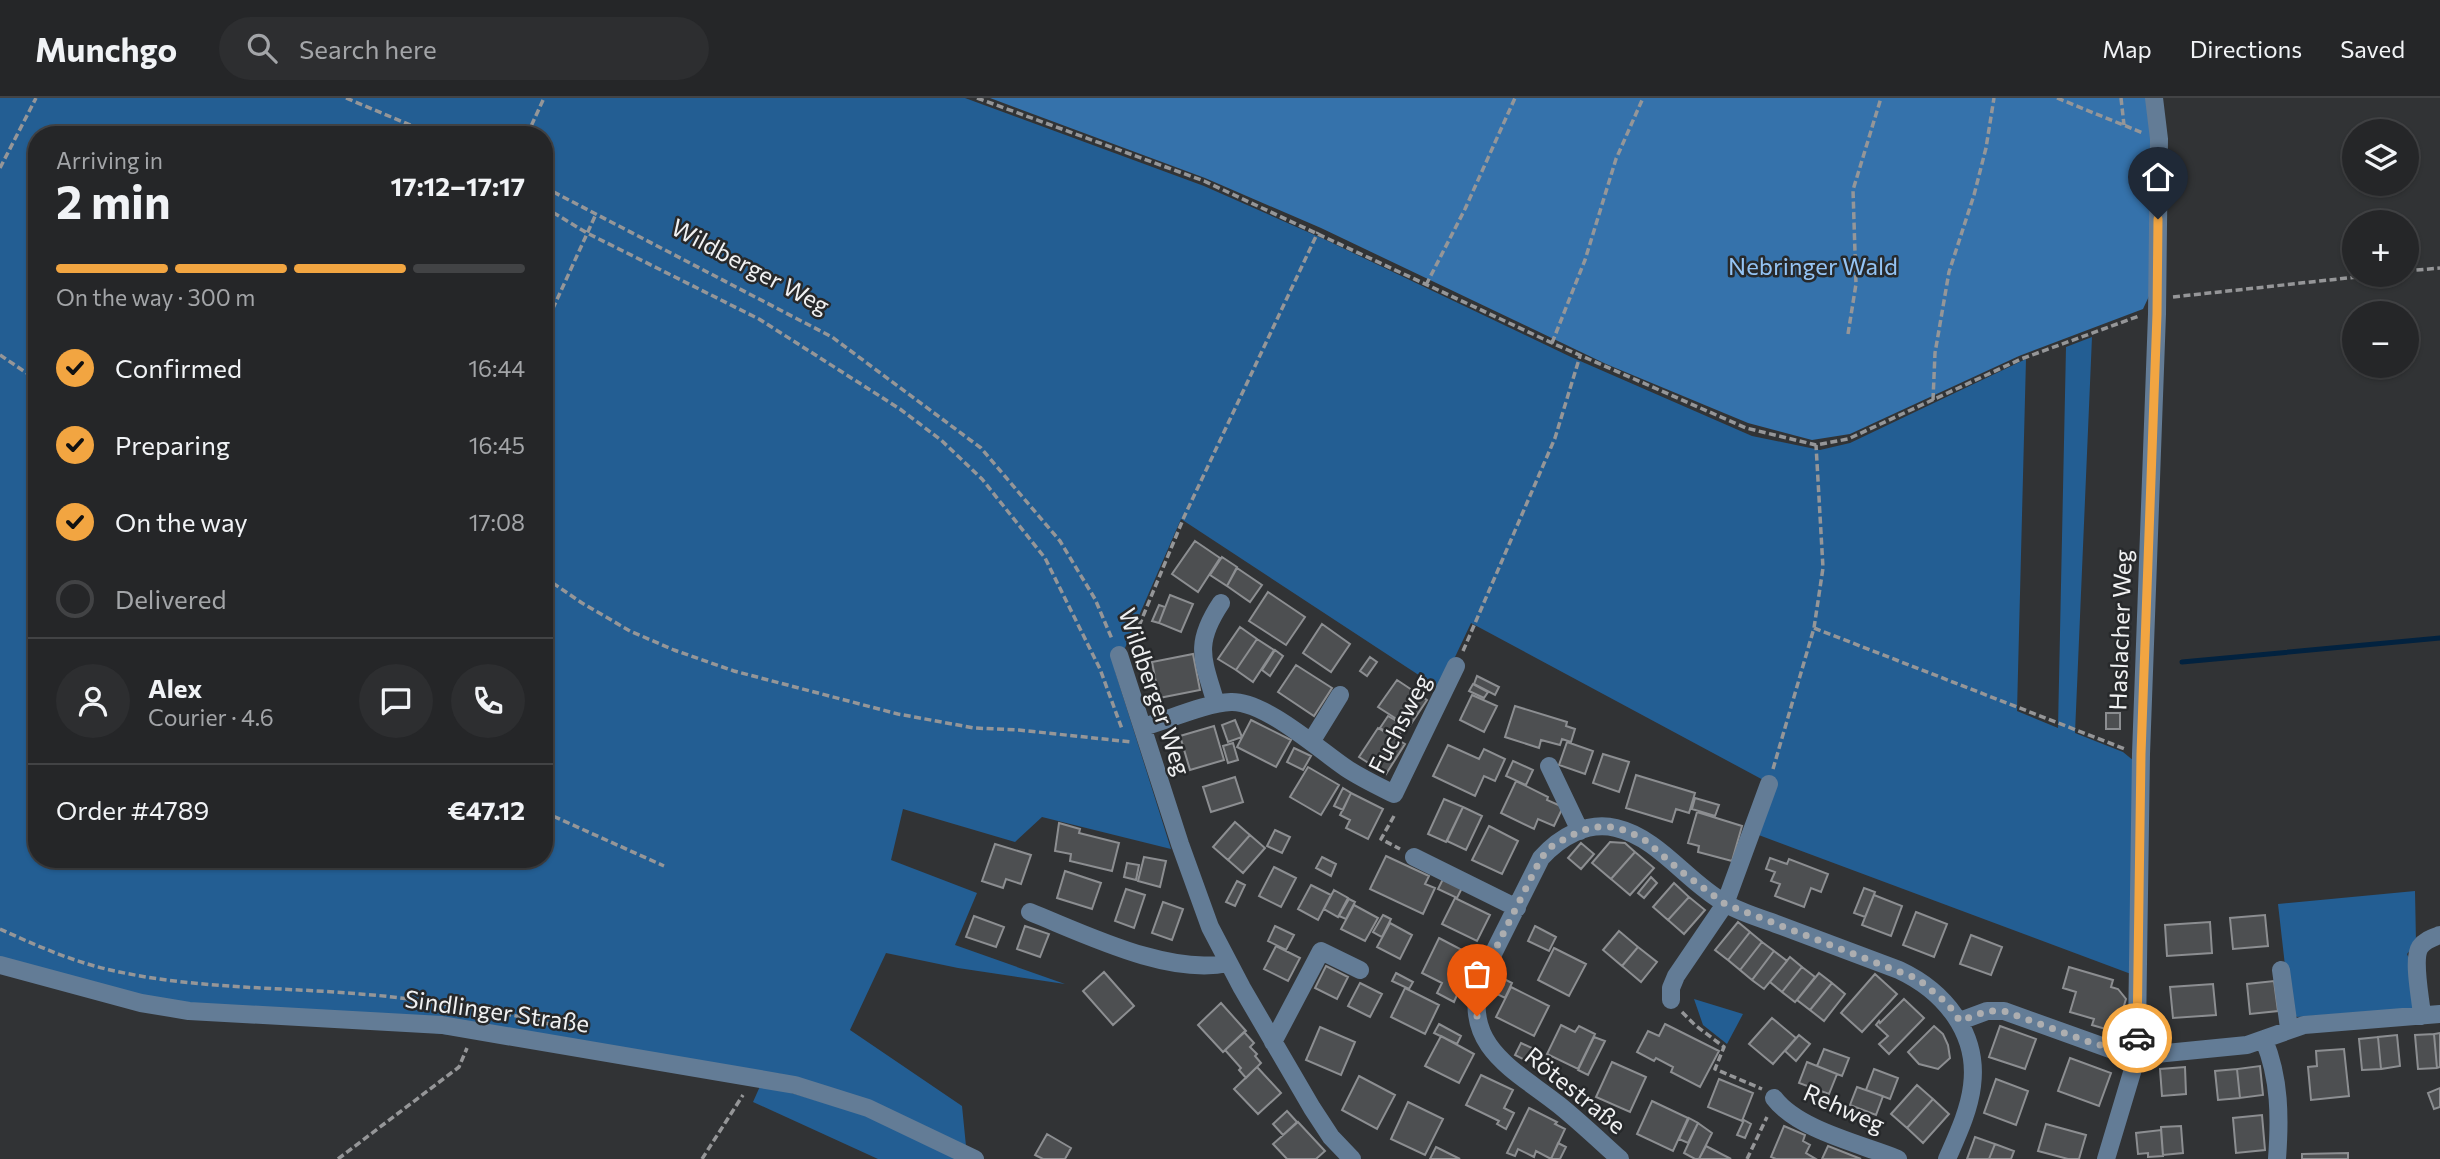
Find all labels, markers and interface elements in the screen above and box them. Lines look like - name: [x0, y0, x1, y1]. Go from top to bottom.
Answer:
- search box: [219, 17, 709, 80]
- text: Munchgo: [35, 28, 177, 69]
- icon: search: [243, 29, 281, 67]
- text: Search here: [299, 33, 437, 64]
- text: Map: [2102, 34, 2152, 63]
- text: Directions: [2190, 34, 2302, 63]
- text: Saved: [2340, 34, 2405, 63]
- map controls: [2342, 119, 2419, 378]
- button: layers: [2342, 119, 2419, 196]
- text: Arriving in: [56, 146, 163, 174]
- pin: [2128, 147, 2188, 219]
- icon: home: [2139, 158, 2177, 196]
- text: 17:12–17:17: [391, 170, 525, 201]
- text: 2 min: [56, 172, 171, 228]
- button: +: [2342, 210, 2419, 287]
- street label: Wildberger Weg: [667, 212, 835, 320]
- park label: Nebringer Wald: [1728, 251, 1898, 280]
- text: On the way · 300 m: [56, 283, 255, 311]
- button: −: [2342, 301, 2419, 378]
- icon: check: [56, 349, 94, 387]
- text: Confirmed: [115, 352, 242, 383]
- text: 16:44: [468, 354, 525, 382]
- icon: check: [56, 426, 94, 464]
- text: Preparing: [115, 429, 230, 460]
- text: 16:45: [469, 431, 525, 459]
- icon: check: [56, 503, 94, 541]
- text: On the way: [115, 506, 248, 537]
- text: 17:08: [469, 508, 525, 536]
- street label: Haslacher Weg: [2102, 549, 2137, 711]
- text: Delivered: [115, 583, 226, 614]
- street label: Wildberger Weg: [1113, 604, 1198, 779]
- button: person: [56, 664, 130, 738]
- button: chat: [359, 664, 433, 738]
- button: phone: [451, 664, 525, 738]
- street label: Fuchsweg: [1361, 669, 1436, 778]
- text: Alex: [148, 672, 202, 703]
- text: Courier · 4.6: [148, 703, 274, 731]
- text: Order #4789: [56, 794, 209, 825]
- text: €47.12: [448, 794, 525, 825]
- pin: [1447, 944, 1507, 1016]
- icon: bag: [1458, 955, 1496, 993]
- street label: Sindlinger Straße: [403, 983, 591, 1038]
- courier: [2102, 1003, 2172, 1073]
- icon: car: [2118, 1019, 2156, 1057]
- street label: Rötestraße: [1520, 1040, 1632, 1139]
- street label: Rehweg: [1799, 1077, 1890, 1138]

